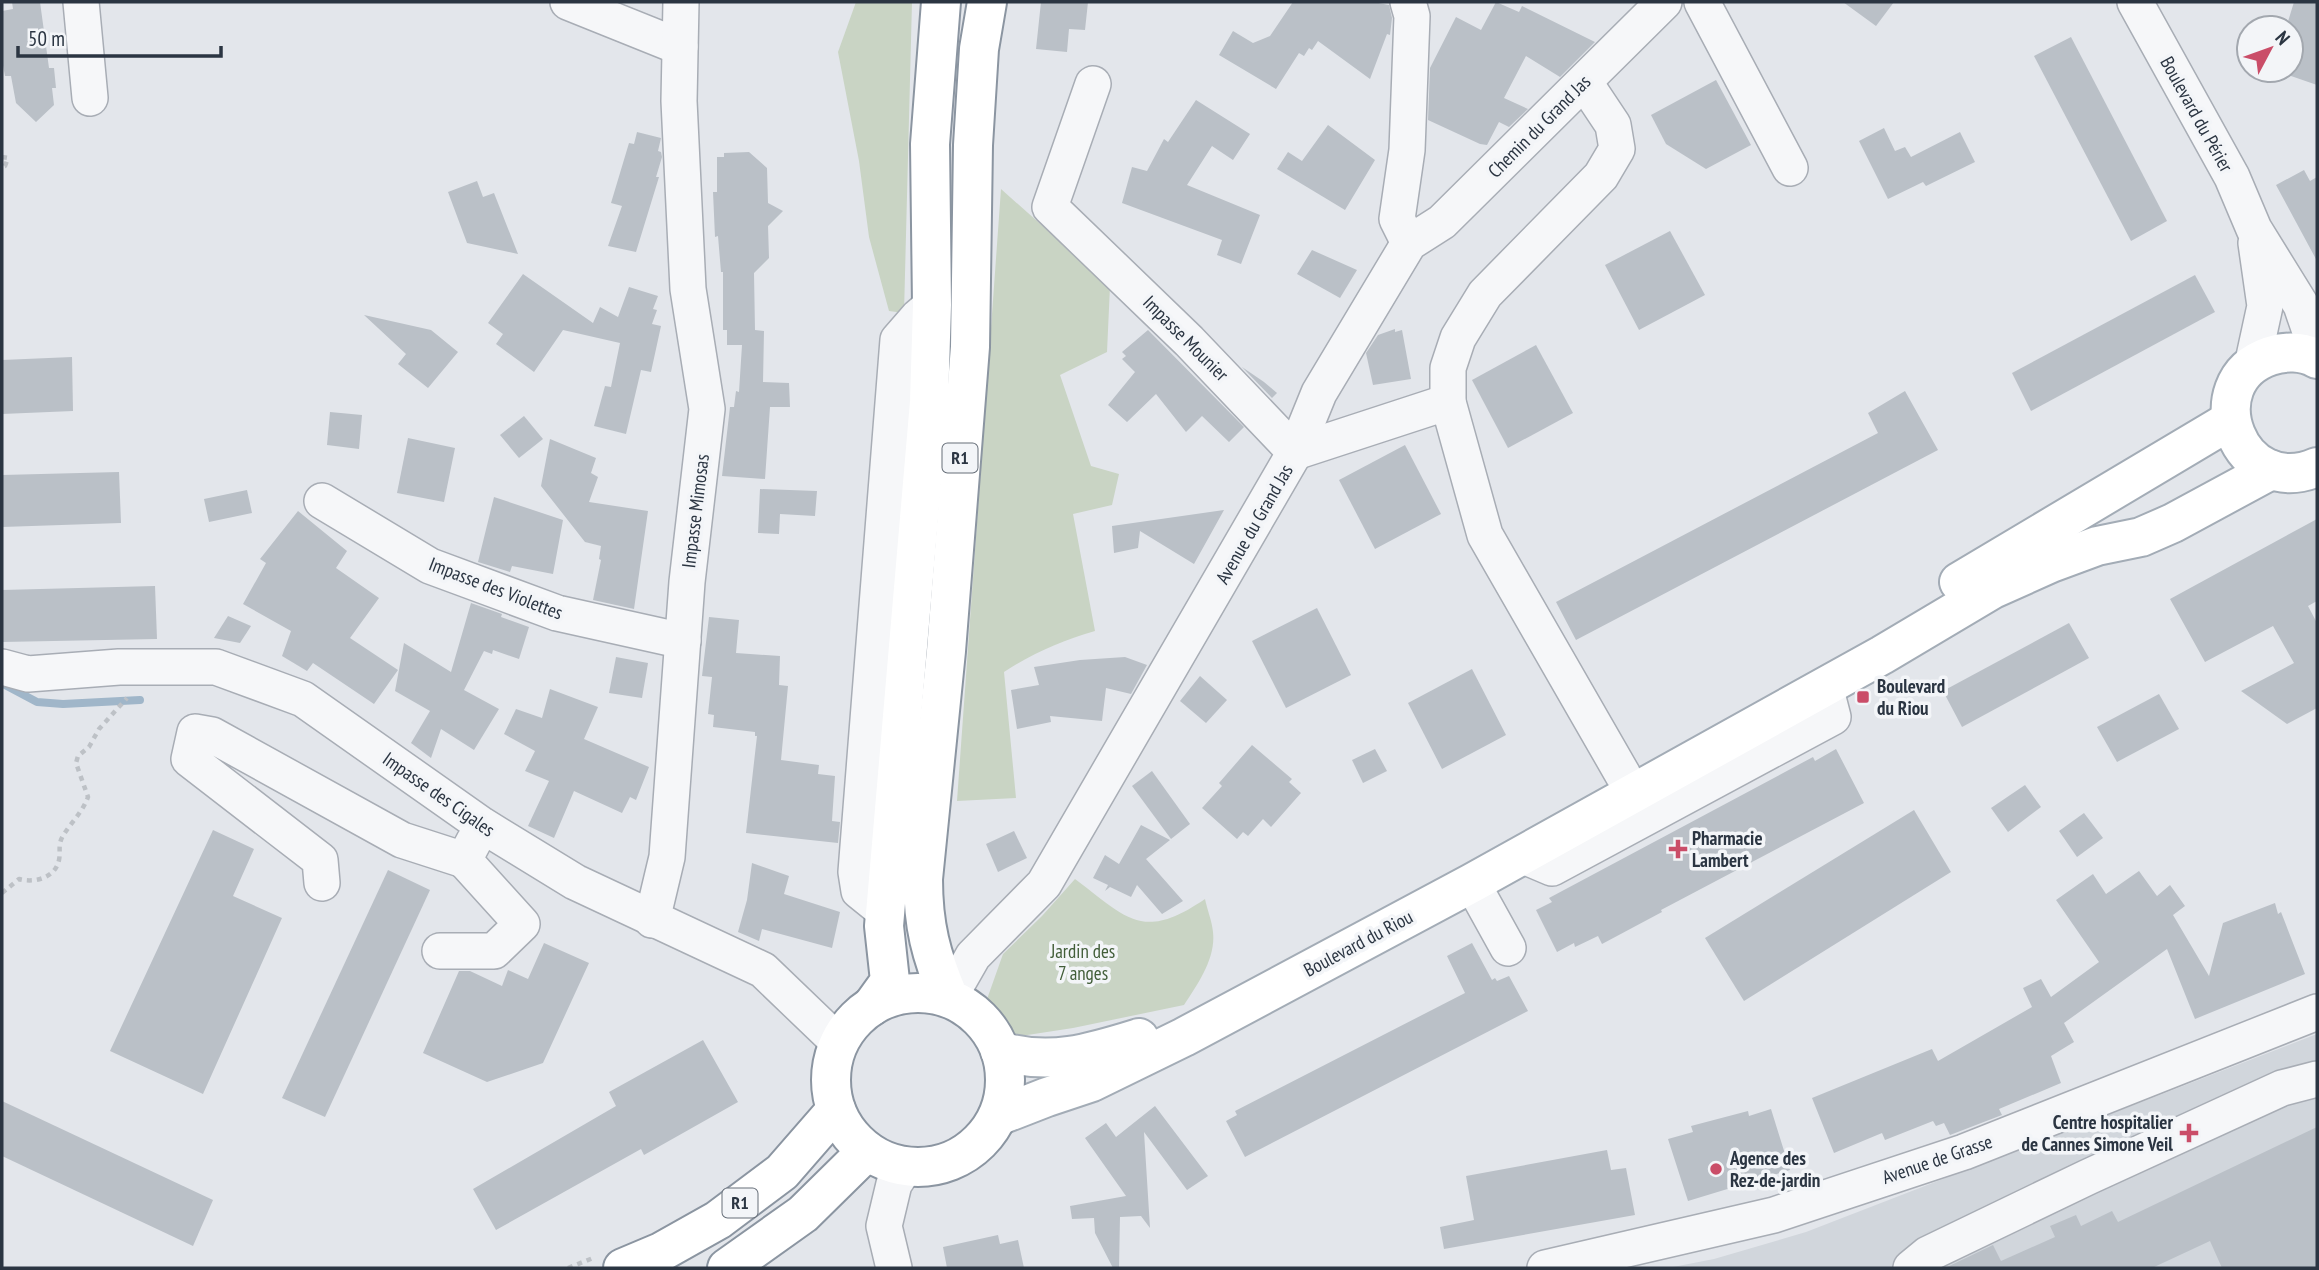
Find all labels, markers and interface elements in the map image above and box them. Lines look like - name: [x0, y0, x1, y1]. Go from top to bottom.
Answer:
- scale bar: [18, 14, 220, 58]
- north arrow: [2235, 14, 2305, 84]
- text: 50 m: [28, 25, 65, 52]
- text: N: [2270, 26, 2295, 50]
- street label: Boulevard du Périer: [2155, 52, 2239, 177]
- street label: Chemin du Grand Jas: [1483, 70, 1595, 182]
- street label: Impasse Mounier: [1138, 290, 1234, 386]
- road number: R1: [942, 444, 978, 472]
- street label: Impasse Mimosas: [676, 453, 714, 569]
- street label: Avenue du Grand Jas: [1210, 460, 1298, 588]
- street label: Impasse des Violettes: [426, 551, 566, 625]
- place label: Boulevard du Riou: [1877, 674, 1945, 720]
- marker: Boulevard du Riou: [1855, 689, 1871, 705]
- street label: Impasse des Cigales: [378, 747, 500, 841]
- place label: Pharmacie Lambert: [1692, 826, 1763, 872]
- marker: Pharmacie Lambert: [1670, 841, 1686, 857]
- street label: Boulevard du Riou: [1299, 904, 1417, 982]
- park label: Jardin des 7 anges: [1050, 939, 1115, 985]
- place label: Centre hospitalier de Cannes Simone Veil: [2021, 1110, 2173, 1156]
- marker: Centre hospitalier de Cannes Simone Veil: [2179, 1123, 2199, 1143]
- street label: Avenue de Grasse: [1879, 1129, 1995, 1189]
- place label: Agence des Rez-de-jardin: [1729, 1146, 1820, 1192]
- marker: Agence des Rez-de-jardin: [1708, 1161, 1724, 1177]
- road number: R1: [722, 1188, 758, 1218]

